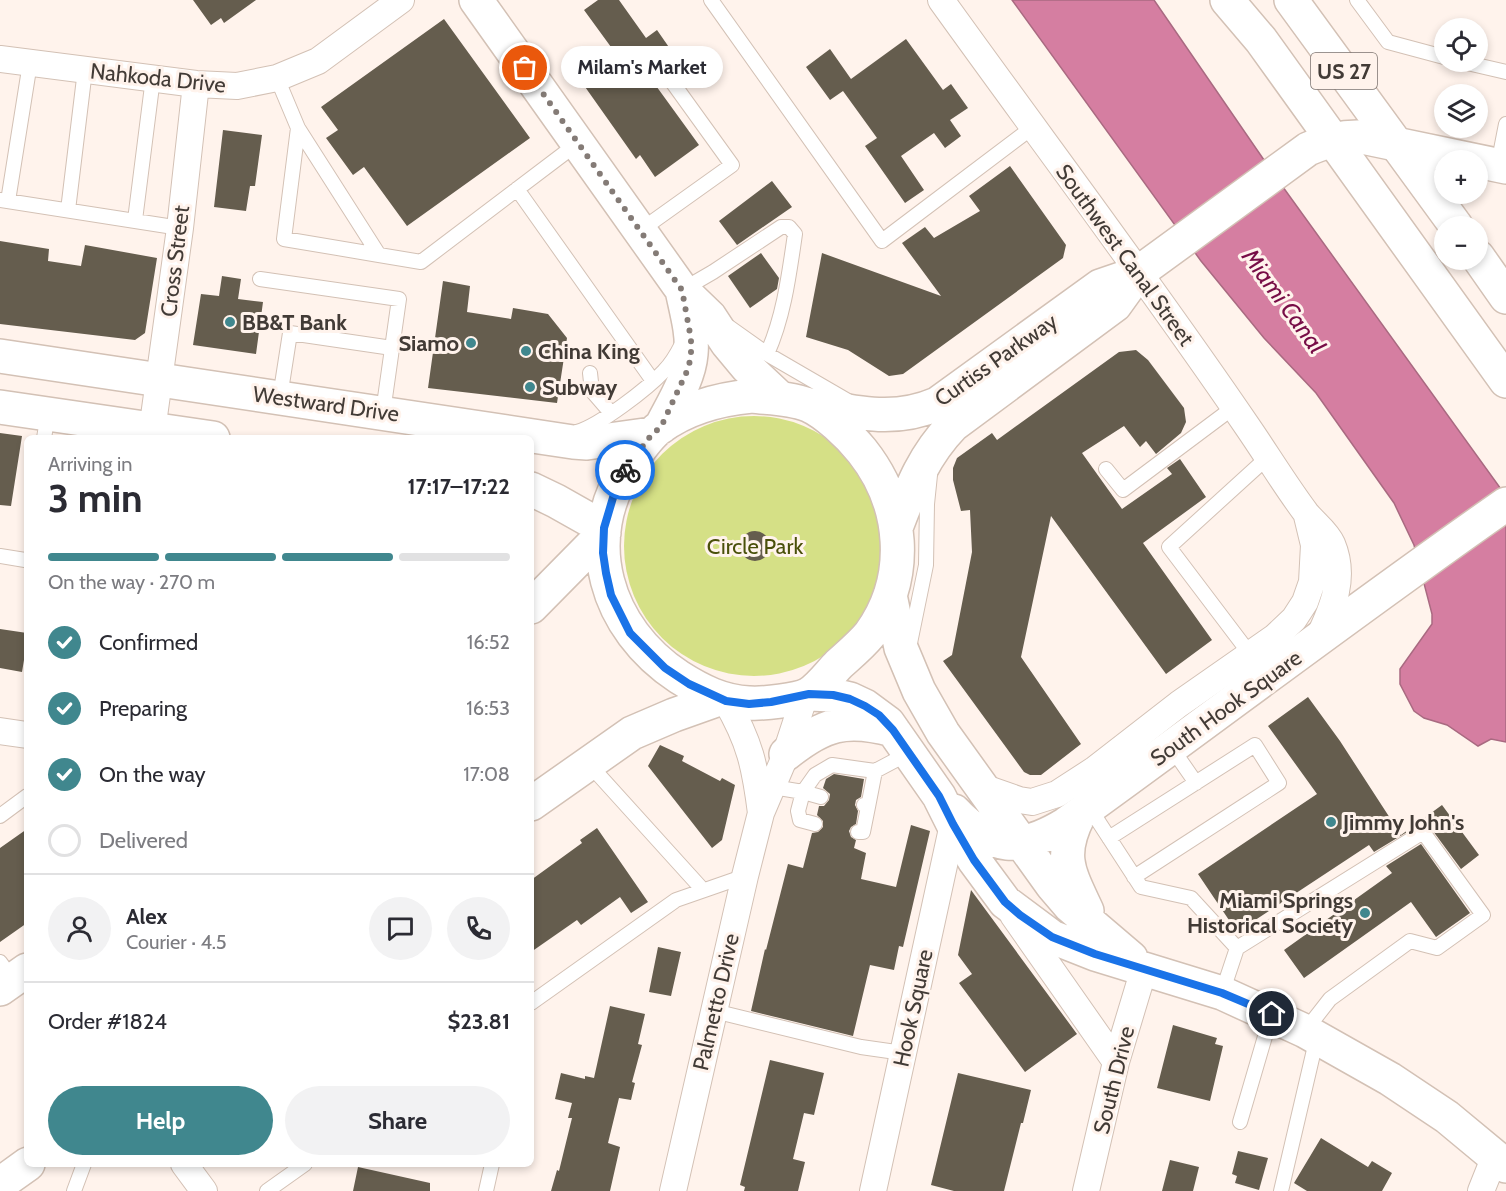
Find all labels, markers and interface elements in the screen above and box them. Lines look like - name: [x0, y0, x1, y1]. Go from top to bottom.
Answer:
- map controls: [1434, 18, 1488, 270]
- button: locate: [1434, 18, 1488, 72]
- pin: [499, 42, 550, 93]
- callout: Milam's Market: [561, 47, 723, 89]
- icon: bag: [508, 51, 541, 84]
- road number: US 27: [1311, 53, 1377, 89]
- text: Milam's Market: [577, 55, 707, 79]
- street label: Nahkoda Drive: [89, 57, 227, 99]
- button: layers: [1434, 84, 1488, 138]
- button: +: [1434, 150, 1488, 204]
- street label: Southwest Canal Street: [1050, 159, 1200, 352]
- street label: Cross Street: [155, 203, 195, 318]
- button: −: [1434, 216, 1488, 270]
- water label: Miami Canal: [1236, 242, 1332, 359]
- street label: Curtiss Parkway: [929, 308, 1063, 412]
- place label: BB&T Bank: [242, 309, 347, 336]
- marker: BB&T Bank: [223, 315, 237, 329]
- place label: Siamo: [398, 330, 459, 357]
- marker: Siamo: [464, 336, 478, 350]
- place label: China King: [538, 338, 640, 365]
- marker: China King: [519, 344, 533, 358]
- place label: Subway: [542, 374, 618, 401]
- street label: Westward Drive: [251, 380, 401, 428]
- marker: Subway: [523, 380, 537, 394]
- courier: [595, 440, 655, 500]
- text: Arriving in: [48, 452, 132, 476]
- icon: bike: [609, 454, 642, 487]
- text: 17:17–17:22: [407, 473, 510, 500]
- text: 3 min: [48, 474, 143, 522]
- park label: Circle Park: [707, 533, 803, 560]
- text: On the way · 270 m: [48, 570, 215, 594]
- icon: check: [48, 626, 81, 659]
- text: Confirmed: [99, 629, 198, 656]
- text: 16:52: [467, 630, 510, 654]
- street label: South Hook Square: [1145, 644, 1307, 772]
- icon: check: [48, 692, 81, 725]
- text: Preparing: [99, 695, 187, 722]
- text: 16:53: [466, 696, 510, 720]
- icon: check: [48, 758, 81, 791]
- text: On the way: [99, 761, 206, 788]
- text: 17:08: [463, 762, 510, 786]
- place label: Jimmy John's: [1342, 809, 1464, 836]
- marker: Jimmy John's: [1324, 815, 1338, 829]
- text: Delivered: [99, 827, 188, 854]
- place label: Miami Springs Historical Society: [1187, 887, 1353, 939]
- button: person: [48, 897, 111, 960]
- button: chat: [369, 897, 432, 960]
- button: phone: [447, 897, 510, 960]
- text: Alex: [126, 903, 167, 930]
- marker: Miami Springs Historical Society: [1358, 906, 1372, 920]
- text: Courier · 4.5: [126, 930, 227, 954]
- street label: Palmetto Drive: [687, 931, 745, 1073]
- street label: Hook Square: [887, 947, 939, 1069]
- pin: [1246, 988, 1297, 1039]
- icon: home: [1255, 997, 1288, 1030]
- text: Order #1824: [48, 1008, 167, 1035]
- text: $23.81: [447, 1008, 510, 1035]
- street label: South Drive: [1088, 1023, 1140, 1137]
- button: Help: [48, 1086, 273, 1155]
- button: Share: [285, 1086, 510, 1155]

